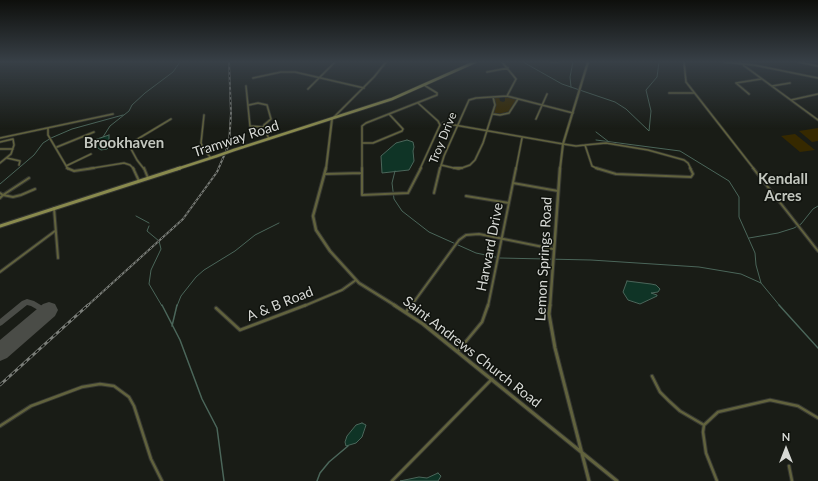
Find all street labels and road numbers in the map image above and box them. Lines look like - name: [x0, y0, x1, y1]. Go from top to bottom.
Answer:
- street label: Troy Drive: [426, 110, 460, 166]
- street label: Tramway Road: [191, 117, 281, 161]
- street label: Lemon Springs Road: [532, 196, 556, 322]
- street label: Harward Drive: [473, 201, 507, 293]
- street label: A & B Road: [244, 283, 316, 325]
- street label: Saint Andrews Church Road: [400, 293, 544, 411]

